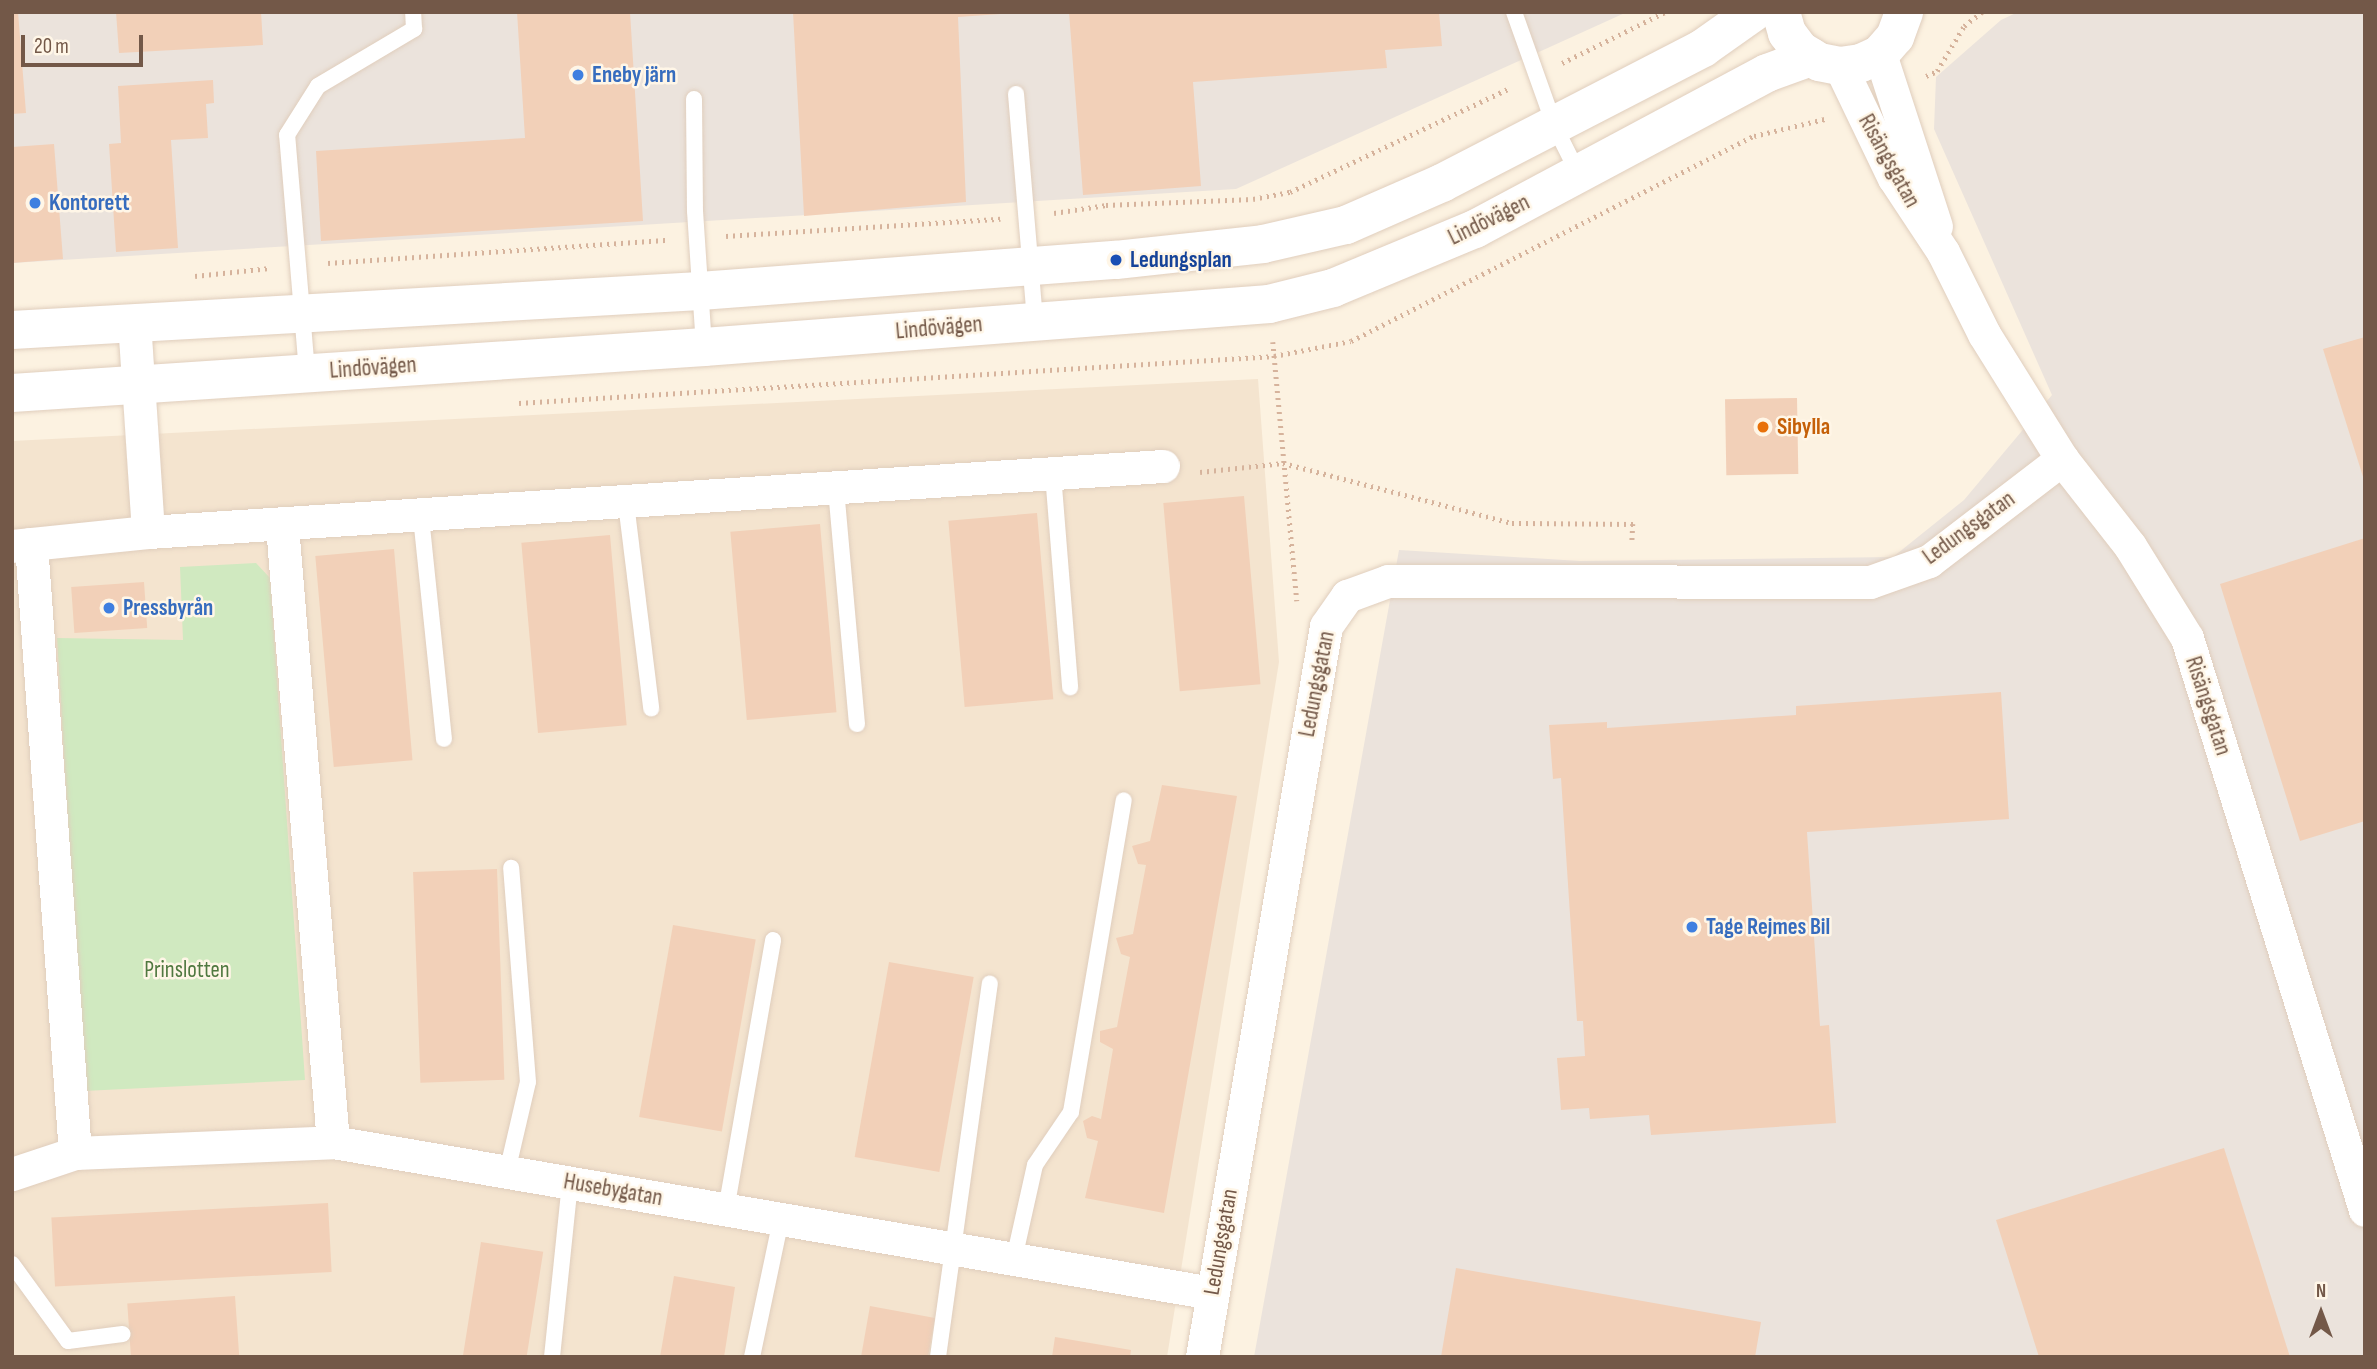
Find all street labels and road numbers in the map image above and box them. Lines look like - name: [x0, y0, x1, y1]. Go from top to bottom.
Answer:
- street label: Risängsgatan: [1852, 110, 1926, 212]
- street label: Lindövägen: [1444, 188, 1534, 252]
- street label: Lindövägen: [894, 310, 984, 346]
- street label: Lindövägen: [329, 351, 417, 385]
- street label: Ledungsgatan: [1918, 485, 2020, 571]
- street label: Ledungsgatan: [1293, 629, 1341, 739]
- street label: Risängsgatan: [2179, 653, 2237, 759]
- street label: Husebygatan: [561, 1168, 665, 1212]
- street label: Ledungsgatan: [1198, 1187, 1244, 1297]

